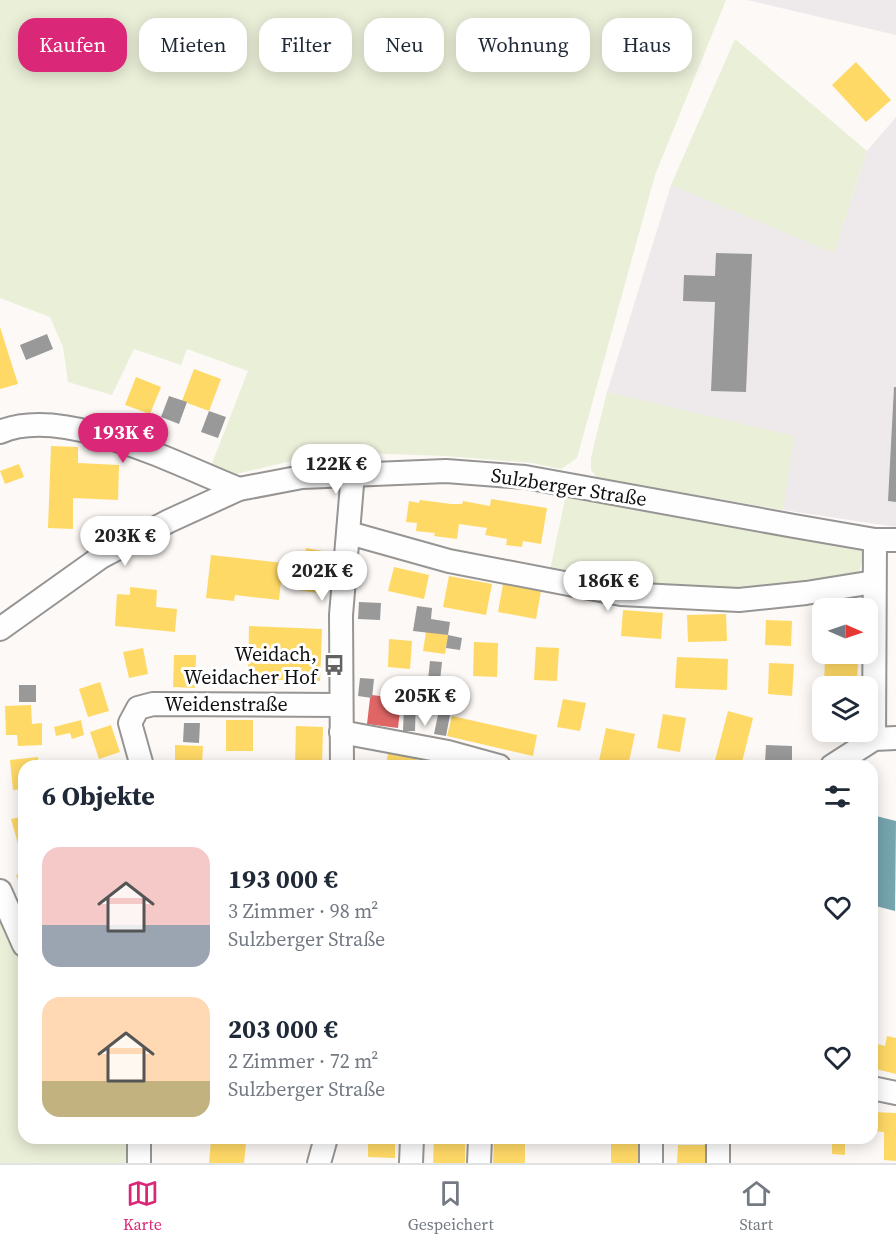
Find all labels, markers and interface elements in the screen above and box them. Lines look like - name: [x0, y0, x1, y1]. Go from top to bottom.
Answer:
- chip: Kaufen: [18, 18, 127, 72]
- chip: Mieten: [139, 18, 247, 72]
- chip: Filter: [259, 18, 352, 72]
- chip: Neu: [364, 18, 444, 72]
- chip: Wohnung: [456, 18, 590, 72]
- chip: Haus: [602, 18, 692, 72]
- pin: 193K €: [74, 413, 172, 464]
- text: 193K €: [92, 418, 154, 446]
- pin: 122K €: [287, 444, 385, 495]
- text: 122K €: [305, 449, 367, 477]
- street label: Sulzberger Straße: [489, 461, 649, 513]
- pin: 203K €: [76, 516, 174, 567]
- text: 203K €: [94, 521, 156, 549]
- pin: 202K €: [273, 551, 371, 602]
- text: 202K €: [291, 556, 353, 584]
- pin: 186K €: [559, 561, 657, 612]
- text: 186K €: [577, 566, 639, 594]
- north arrow: [812, 598, 878, 664]
- map controls: [812, 598, 878, 742]
- place label: Weidach, Weidacher Hof: [183, 640, 319, 691]
- bus stop icon: Weidach, Weidacher Hof: [322, 653, 346, 677]
- pin: 205K €: [376, 676, 474, 727]
- button: layers: [812, 676, 878, 742]
- text: 205K €: [394, 681, 456, 709]
- street label: Weidenstraße: [164, 690, 288, 718]
- text: 6 Objekte: [42, 778, 155, 814]
- icon: filters: [821, 780, 854, 813]
- text: 193 000 €: [228, 861, 338, 897]
- icon: home: [90, 871, 162, 943]
- icon: heart: [821, 891, 854, 924]
- text: 3 Zimmer · 98 m²: [228, 897, 378, 925]
- text: Sulzberger Straße: [228, 925, 385, 953]
- text: 203 000 €: [228, 1011, 338, 1047]
- icon: home: [90, 1021, 162, 1093]
- icon: heart: [821, 1041, 854, 1074]
- text: 2 Zimmer · 72 m²: [228, 1047, 378, 1075]
- text: Sulzberger Straße: [228, 1075, 385, 1103]
- tab: Karte: [123, 1177, 162, 1235]
- tab: Gespeichert: [408, 1177, 494, 1235]
- tab: Start: [739, 1177, 773, 1235]

